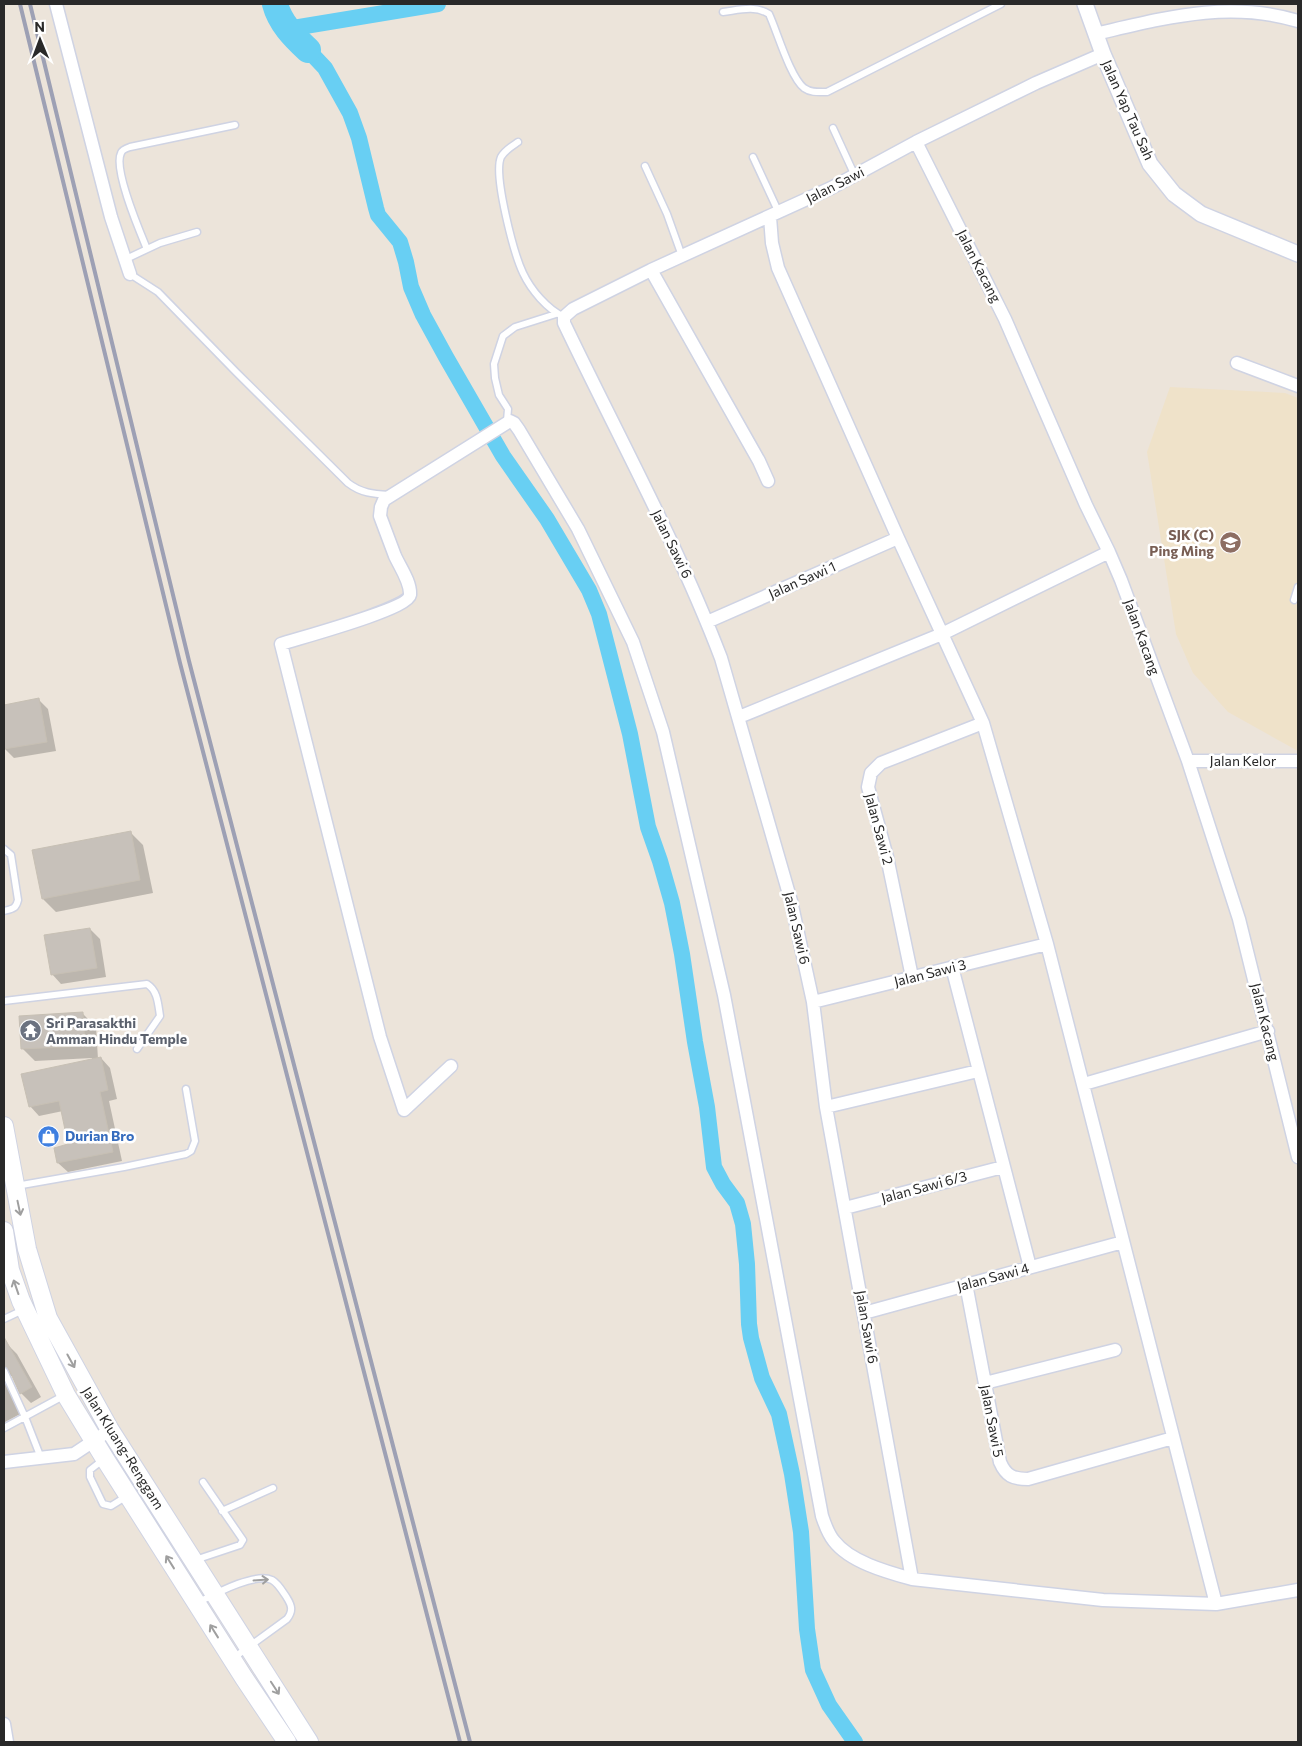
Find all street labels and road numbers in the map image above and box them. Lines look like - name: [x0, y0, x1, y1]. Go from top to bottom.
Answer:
- street label: Jalan Yap Tau Sah: [1099, 57, 1158, 163]
- street label: Jalan Sawi: [803, 163, 867, 206]
- street label: Jalan Kacang: [954, 226, 1005, 305]
- street label: Jalan Sawi 6: [649, 507, 696, 581]
- street label: Jalan Sawi 1: [766, 557, 838, 602]
- street label: Jalan Kacang: [1121, 597, 1164, 677]
- street label: Jalan Kelor: [1210, 752, 1277, 769]
- street label: Jalan Sawi 2: [862, 791, 897, 867]
- street label: Jalan Sawi 6: [781, 890, 814, 966]
- street label: Jalan Sawi 3: [892, 955, 968, 990]
- street label: Jalan Kacang: [1248, 981, 1283, 1063]
- street label: Jalan Sawi 6/3: [879, 1167, 969, 1206]
- street label: Jalan Sawi 4: [955, 1259, 1031, 1294]
- street label: Jalan Sawi 6: [853, 1289, 882, 1365]
- street label: Jalan Kluang-Renggam: [79, 1383, 168, 1512]
- street label: Jalan Sawi 5: [977, 1383, 1008, 1459]

